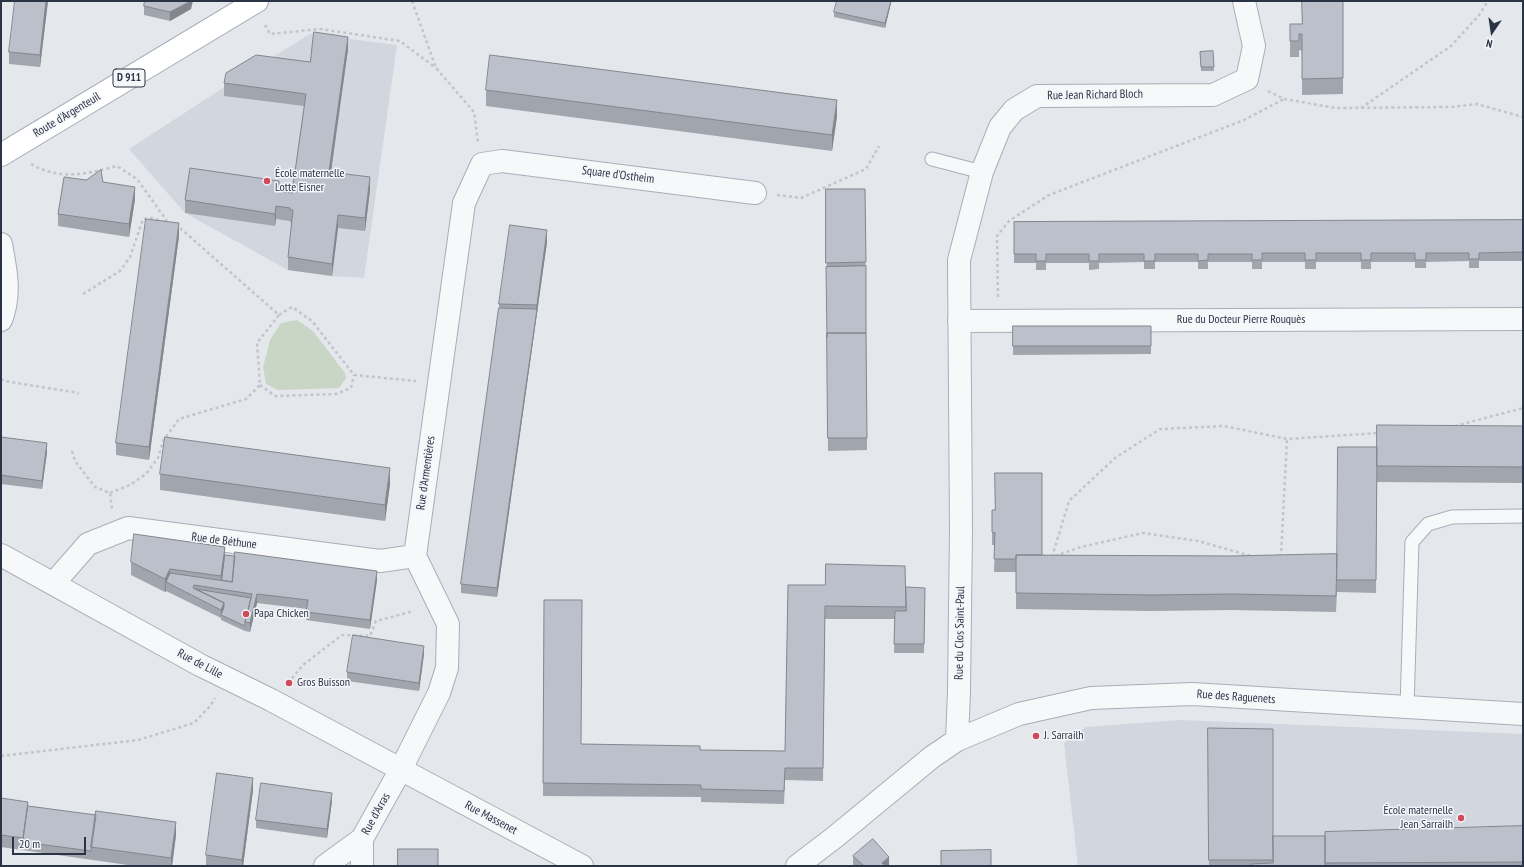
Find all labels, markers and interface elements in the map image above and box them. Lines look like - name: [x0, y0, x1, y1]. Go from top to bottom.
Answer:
- north arrow: [1472, 12, 1512, 52]
- text: N: [1485, 36, 1494, 51]
- road number: D 911: [113, 69, 145, 87]
- street label: Rue Jean Richard Bloch: [1047, 87, 1143, 103]
- street label: Route d'Argenteuil: [31, 89, 103, 141]
- street label: Square d'Ostheim: [581, 163, 655, 187]
- place label: École maternelle Lotte Eisner: [275, 167, 345, 195]
- marker: École maternelle Lotte Eisner: [262, 176, 272, 186]
- street label: Rue du Docteur Pierre Rouquès: [1177, 313, 1305, 327]
- street label: Rue d'Armentières: [414, 435, 438, 511]
- street label: Rue de Béthune: [190, 530, 258, 552]
- street label: Rue du Clos Saint-Paul: [952, 586, 968, 680]
- place label: Papa Chicken: [254, 607, 309, 621]
- marker: Papa Chicken: [241, 609, 251, 619]
- street label: Rue de Lille: [175, 646, 225, 682]
- place label: Gros Buisson: [297, 676, 350, 690]
- marker: Gros Buisson: [284, 678, 294, 688]
- street label: Rue des Raguenets: [1196, 687, 1276, 707]
- place label: J. Sarrailh: [1044, 729, 1084, 743]
- marker: J. Sarrailh: [1031, 731, 1041, 741]
- street label: Rue d'Arras: [359, 790, 393, 838]
- street label: Rue Massenet: [462, 798, 520, 838]
- place label: École maternelle Jean Sarrailh: [1383, 804, 1453, 832]
- marker: École maternelle Jean Sarrailh: [1456, 813, 1466, 823]
- scale bar: [14, 829, 88, 855]
- text: 20 m: [19, 836, 40, 851]

